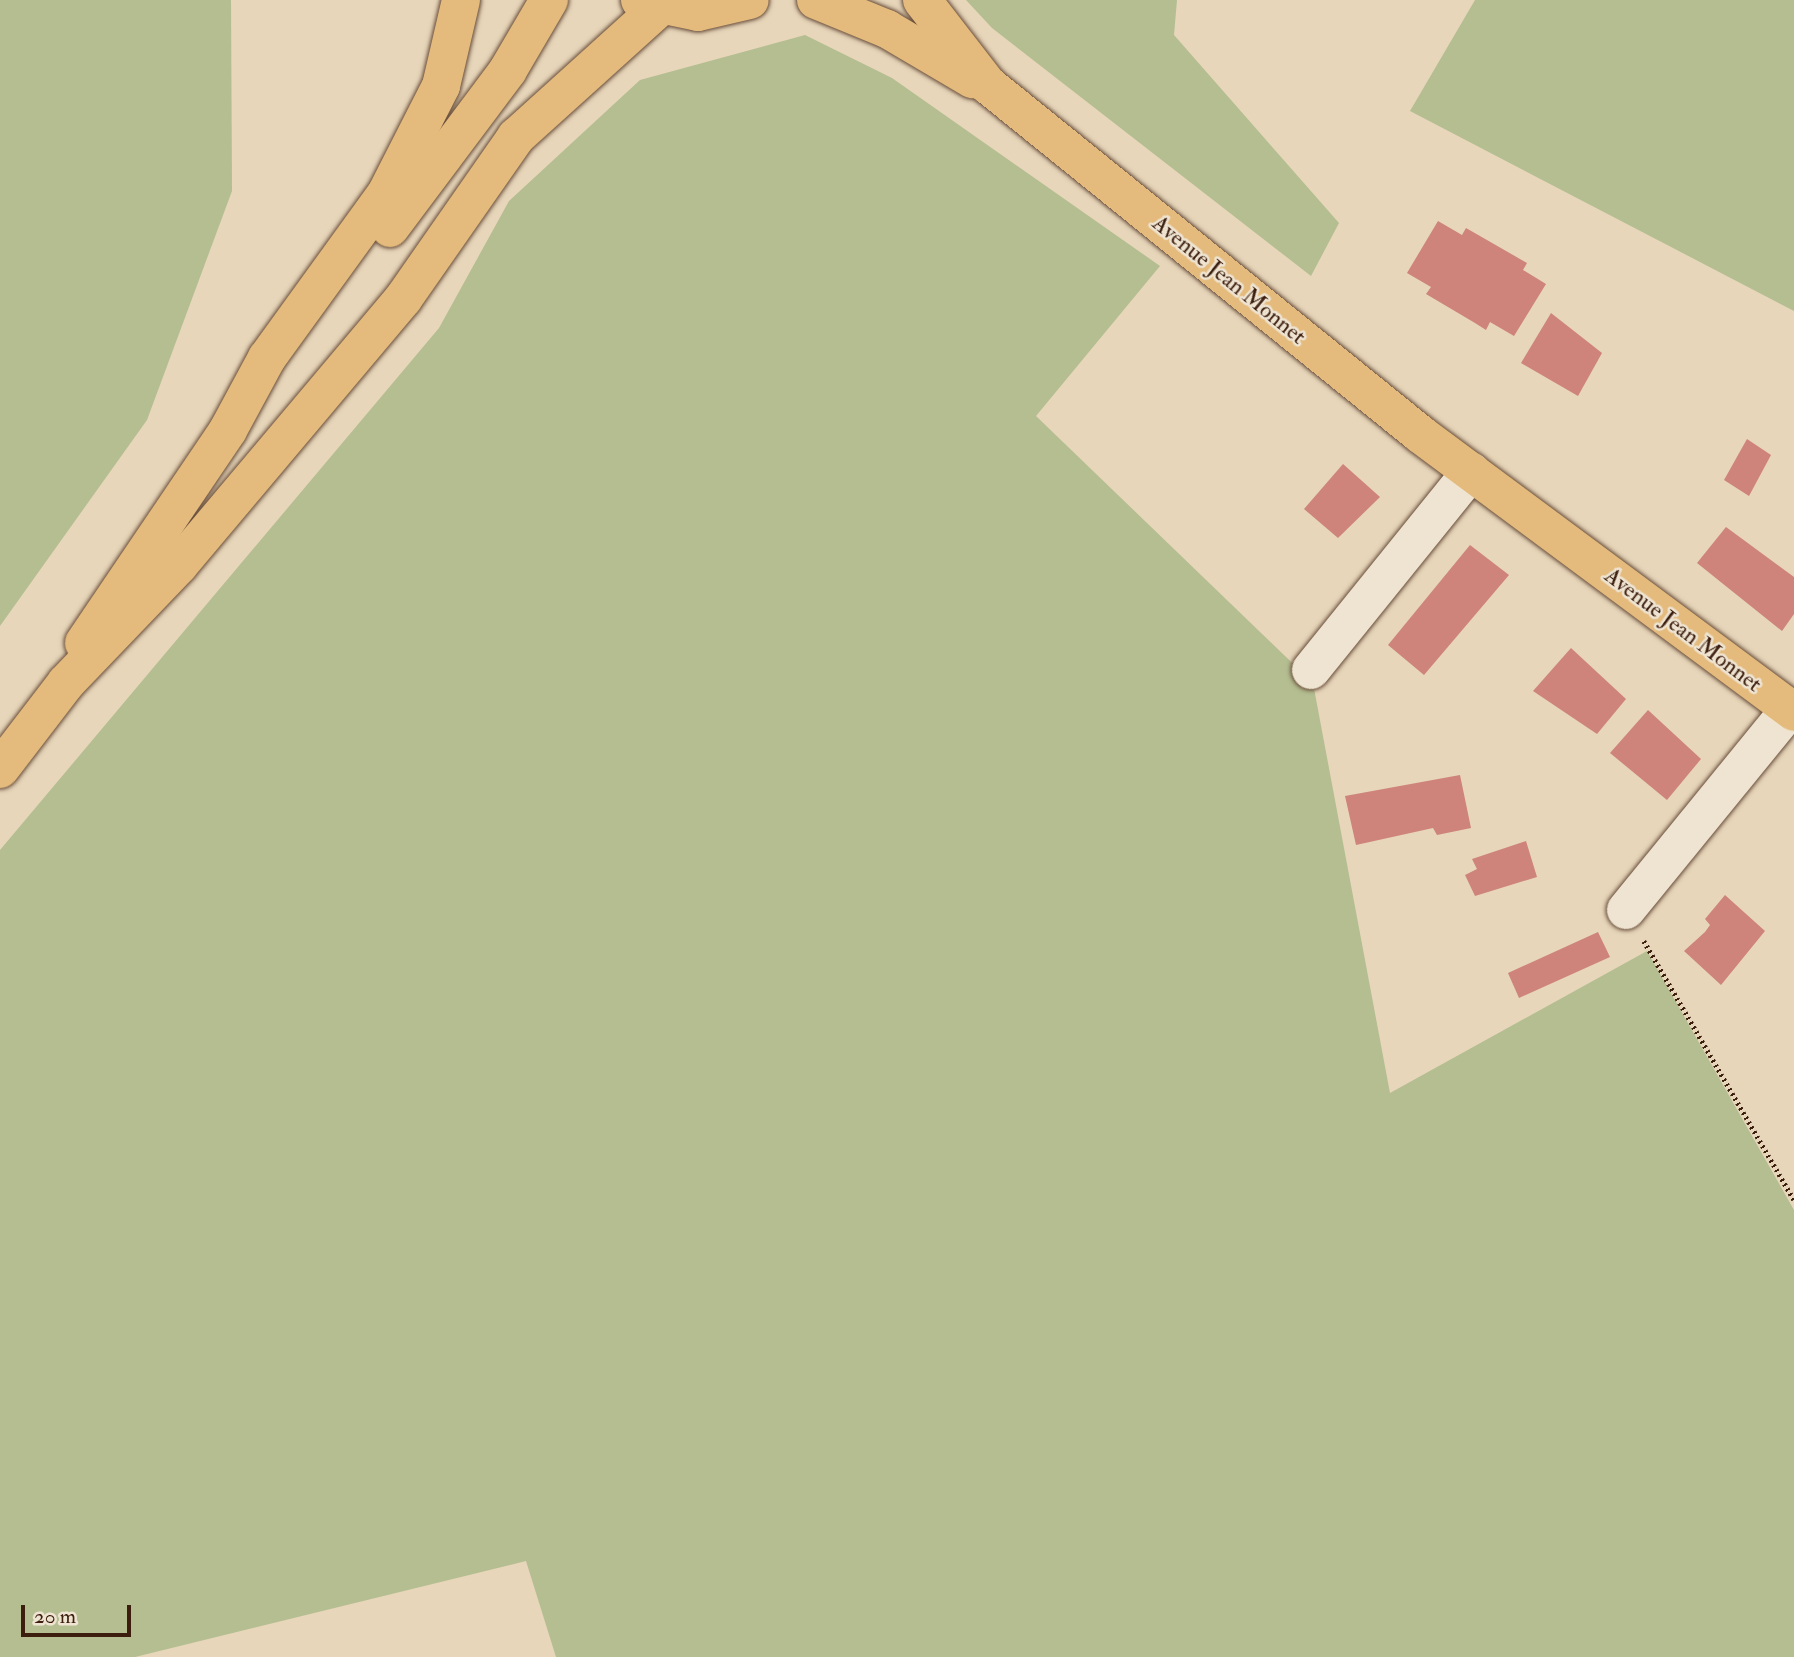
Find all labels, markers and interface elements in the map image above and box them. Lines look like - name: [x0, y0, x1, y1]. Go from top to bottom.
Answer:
- street label: Avenue Jean Monnet: [1147, 210, 1311, 350]
- street label: Avenue Jean Monnet: [1599, 562, 1767, 698]
- scale bar: [24, 1590, 135, 1634]
- text: 20 m: [34, 1603, 76, 1630]

